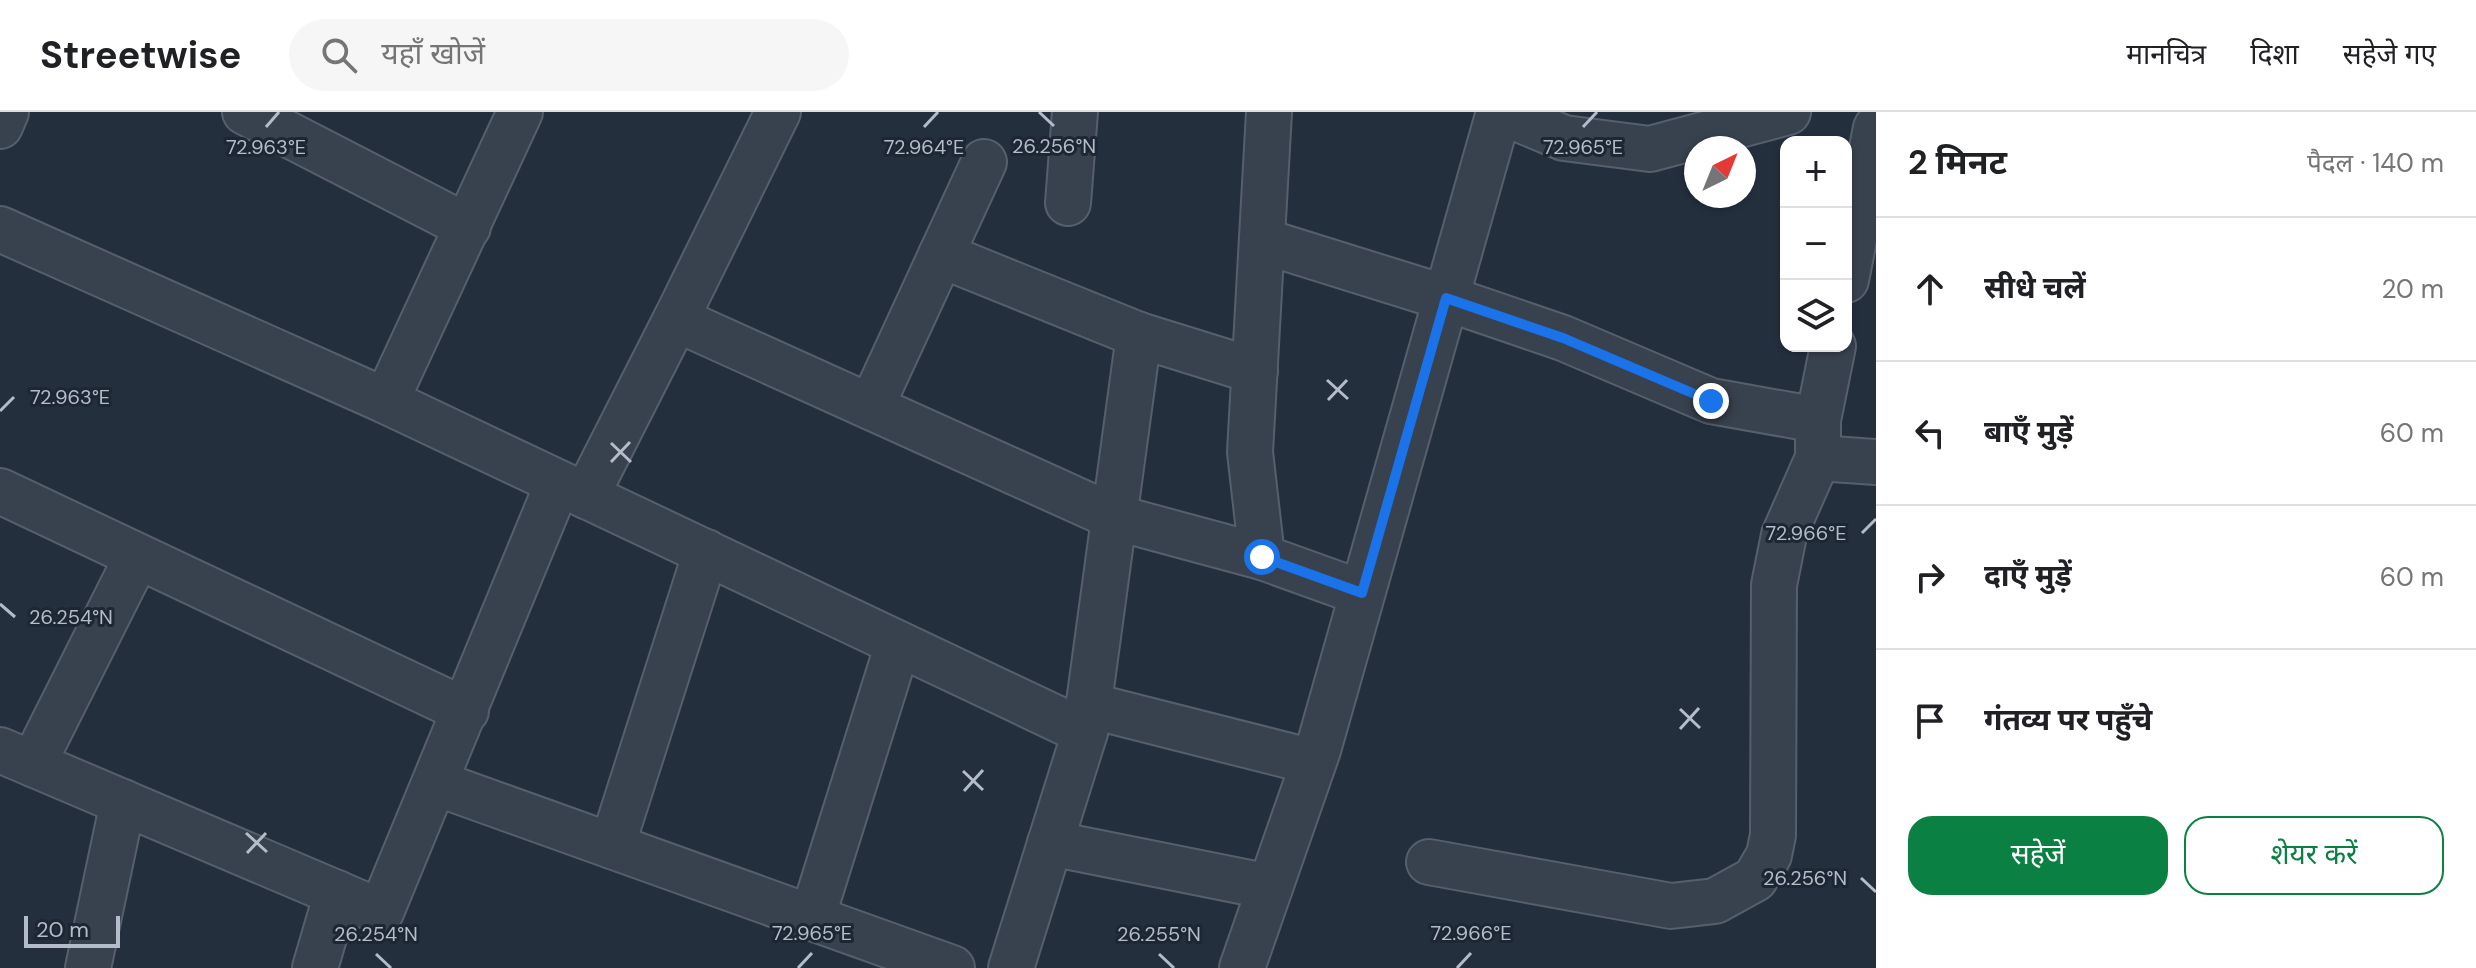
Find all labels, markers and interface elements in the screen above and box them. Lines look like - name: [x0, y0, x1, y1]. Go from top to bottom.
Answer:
- search box: [289, 19, 849, 91]
- text: Streetwise: [40, 30, 241, 80]
- icon: search: [317, 33, 361, 77]
- text: यहाँ खोजें: [381, 34, 485, 73]
- text: मानचित्र: [2126, 36, 2206, 73]
- text: दिशा: [2250, 36, 2299, 73]
- text: सहेजे गए: [2343, 36, 2436, 73]
- text: 26.256°N: [1012, 133, 1096, 159]
- text: 72.963°E: [226, 134, 306, 160]
- text: 72.964°E: [884, 134, 964, 160]
- text: 72.965°E: [1543, 134, 1623, 160]
- north arrow: [1684, 136, 1756, 208]
- map controls: [1780, 136, 1852, 352]
- button: +: [1780, 136, 1852, 208]
- text: 2 मिनट: [1908, 140, 2007, 185]
- text: पैदल · 140 m: [2307, 146, 2444, 180]
- button: −: [1780, 208, 1852, 280]
- icon: ahead: [1908, 267, 1952, 311]
- text: सीधे चलें: [1984, 268, 2086, 307]
- text: 20 m: [2381, 272, 2444, 306]
- button: layers: [1780, 280, 1852, 352]
- route end: [1693, 383, 1729, 419]
- text: 72.963°E: [30, 384, 110, 410]
- icon: left: [1908, 411, 1952, 455]
- text: बाएँ मुड़ें: [1984, 412, 2073, 451]
- text: 60 m: [2380, 416, 2444, 450]
- text: 72.966°E: [1766, 520, 1846, 546]
- route start: [1244, 539, 1280, 575]
- icon: right: [1908, 555, 1952, 599]
- text: दाएँ मुड़ें: [1984, 556, 2072, 595]
- text: 60 m: [2380, 560, 2444, 594]
- text: 26.254°N: [29, 604, 113, 630]
- icon: arrive: [1908, 699, 1952, 743]
- text: गंतव्य पर पहुँचे: [1984, 700, 2152, 739]
- button: सहेजें: [1908, 816, 2168, 895]
- button: शेयर करें: [2184, 816, 2444, 895]
- text: 26.256°N: [1763, 865, 1847, 891]
- scale bar: [24, 912, 120, 948]
- text: 20 m: [36, 915, 89, 944]
- text: 72.965°E: [772, 920, 852, 946]
- text: 72.966°E: [1431, 920, 1511, 946]
- text: 26.254°N: [334, 921, 418, 947]
- text: 26.255°N: [1117, 921, 1201, 947]

